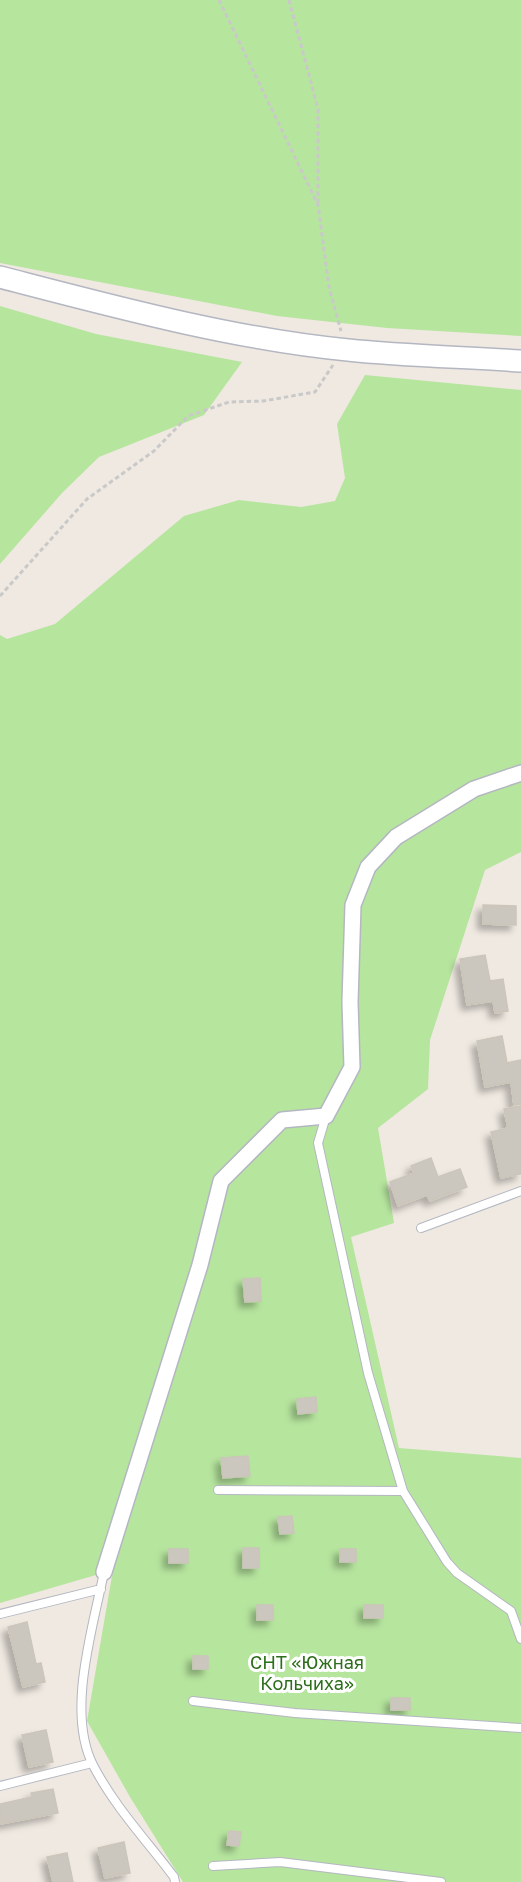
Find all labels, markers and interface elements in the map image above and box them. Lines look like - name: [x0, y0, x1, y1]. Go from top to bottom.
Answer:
- park label: СНТ «Южная Кольчиха»: [250, 1651, 364, 1694]

